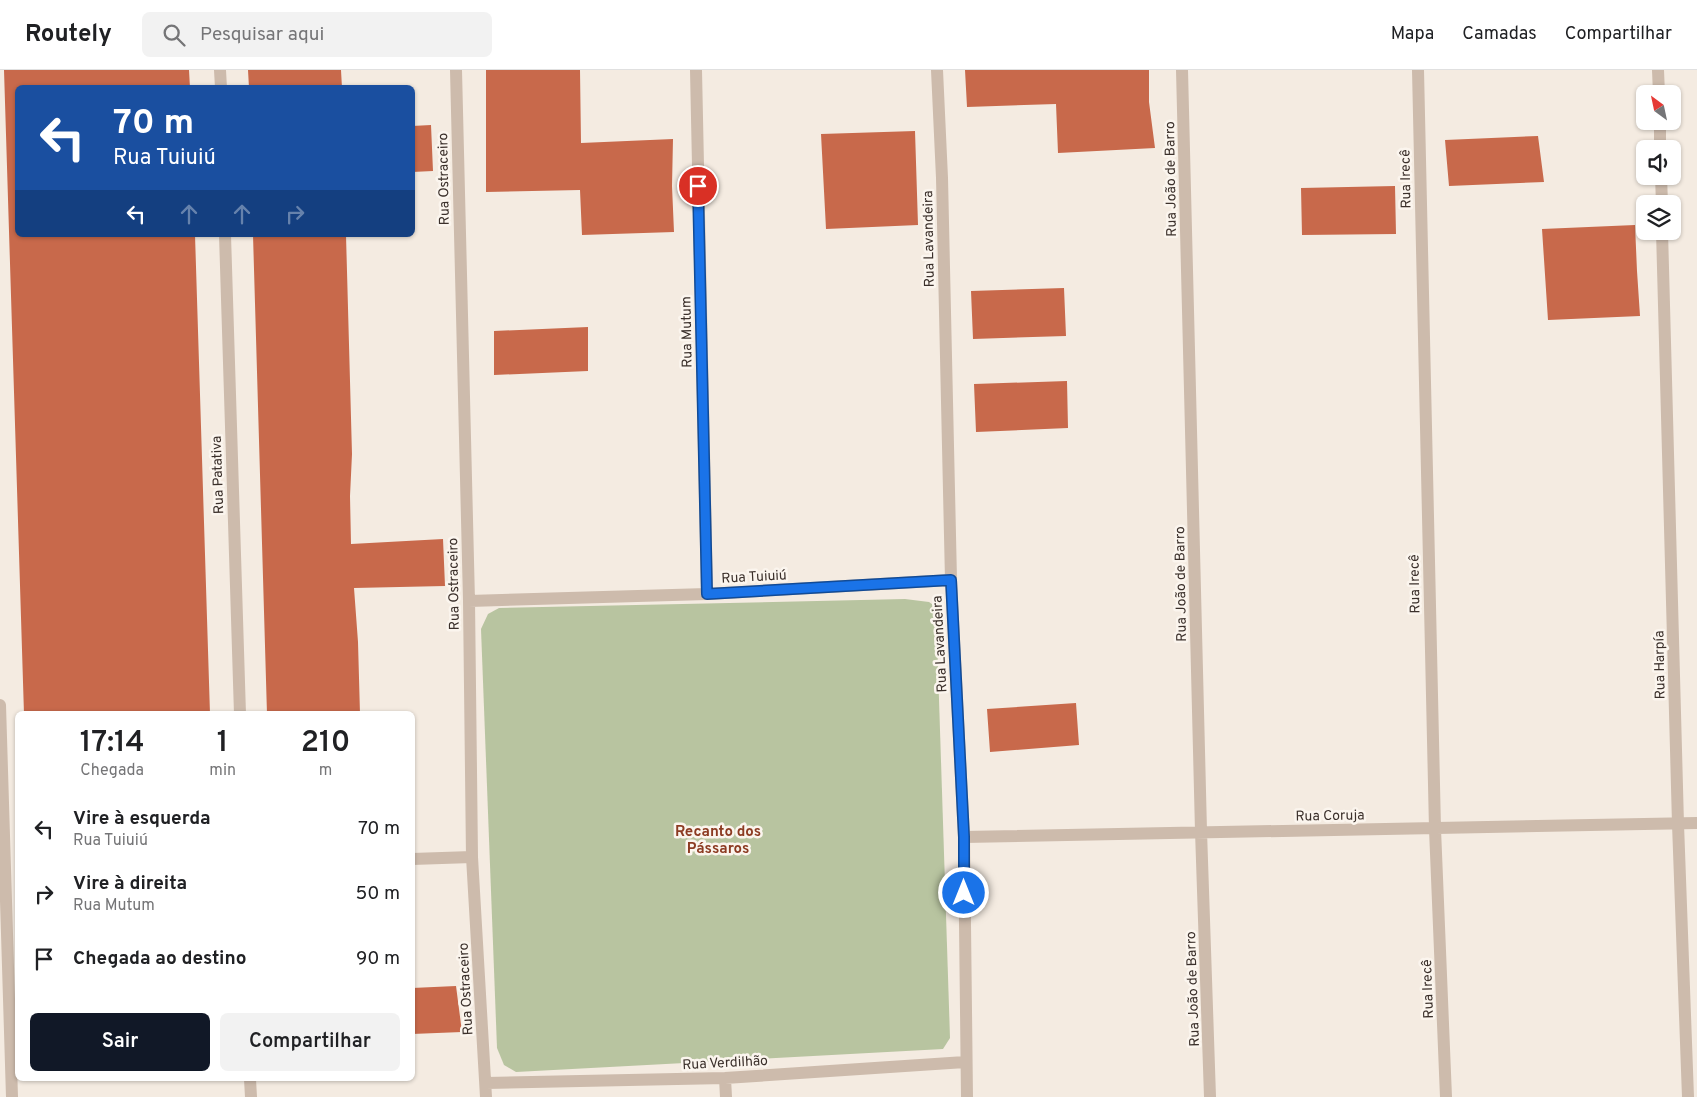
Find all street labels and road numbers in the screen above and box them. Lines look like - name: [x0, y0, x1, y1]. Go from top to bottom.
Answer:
- street label: Rua João de Barro: [1162, 121, 1181, 237]
- street label: Rua Ostraceiro: [435, 132, 454, 225]
- street label: Rua Irecê: [1397, 149, 1416, 209]
- street label: Rua Lavandeira: [920, 190, 939, 288]
- street label: Rua Mutum: [678, 296, 697, 368]
- street label: Rua Patativa: [209, 435, 228, 515]
- street label: Rua João de Barro: [1172, 526, 1191, 642]
- street label: Rua Ostraceiro: [445, 537, 464, 630]
- street label: Rua Irecê: [1406, 554, 1425, 614]
- street label: Rua Tuiuiú: [721, 567, 787, 588]
- street label: Rua Lavandeira: [929, 595, 952, 693]
- street label: Rua Harpía: [1651, 630, 1670, 700]
- street label: Rua Coruja: [1295, 807, 1365, 826]
- street label: Rua João de Barro: [1183, 931, 1204, 1047]
- street label: Rua Ostraceiro: [456, 942, 477, 1036]
- street label: Rua Irecê: [1419, 959, 1438, 1019]
- street label: Rua Verdilhão: [682, 1053, 769, 1074]

